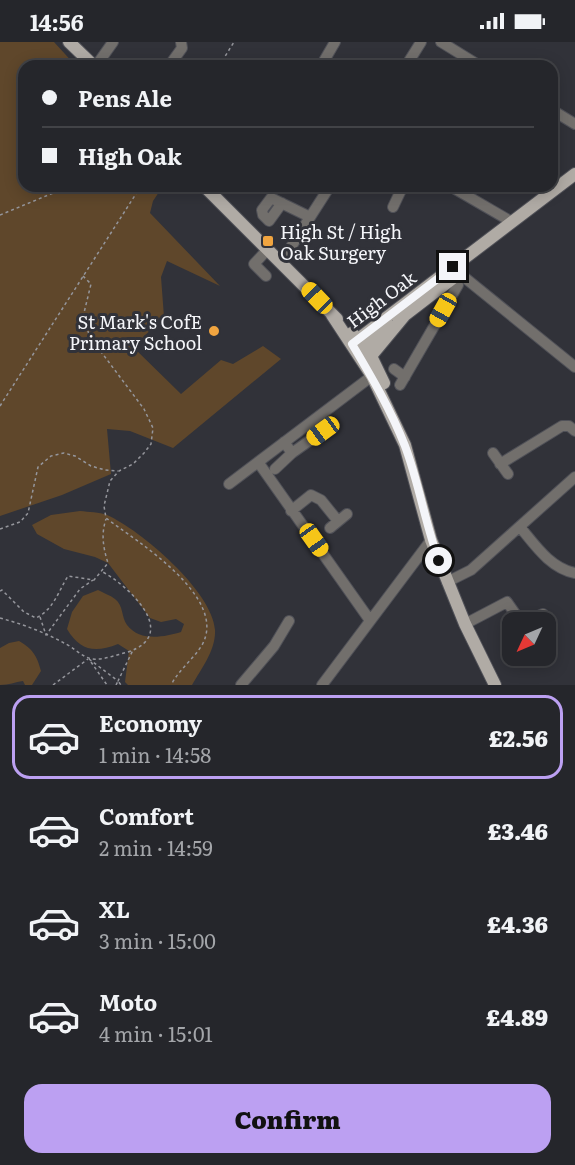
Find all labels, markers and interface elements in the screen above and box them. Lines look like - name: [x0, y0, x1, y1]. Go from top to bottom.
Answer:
- text: 14:56: [30, 5, 84, 38]
- text: Pens Ale: [78, 81, 172, 114]
- text: High Oak: [78, 139, 182, 172]
- place label: High St / High Oak Surgery: [280, 218, 402, 266]
- marker: High St / High Oak Surgery: [261, 234, 275, 248]
- route end: [439, 253, 466, 280]
- street label: High Oak: [341, 263, 422, 334]
- car: [298, 279, 336, 317]
- car: [426, 290, 460, 330]
- place label: St Mark's CofE Primary School: [69, 308, 202, 356]
- marker: St Mark's CofE Primary School: [207, 324, 221, 338]
- car: [303, 413, 343, 449]
- car: [296, 520, 332, 560]
- route start: [425, 547, 452, 574]
- north arrow: [502, 612, 556, 666]
- map controls: [502, 612, 556, 666]
- text: Economy: [99, 706, 202, 739]
- icon: car: [27, 710, 81, 764]
- text: £2.56: [489, 721, 548, 754]
- text: 1 min · 14:58: [99, 739, 211, 769]
- text: Comfort: [99, 799, 194, 832]
- icon: car: [27, 803, 81, 857]
- text: £3.46: [488, 814, 548, 847]
- text: 2 min · 14:59: [99, 832, 213, 862]
- text: XL: [99, 892, 130, 925]
- icon: car: [27, 896, 81, 950]
- text: £4.36: [487, 907, 548, 940]
- text: 3 min · 15:00: [99, 925, 216, 955]
- text: Moto: [99, 985, 157, 1018]
- icon: car: [27, 989, 81, 1043]
- text: £4.89: [486, 1000, 548, 1033]
- text: 4 min · 15:01: [99, 1018, 213, 1048]
- button: Confirm: [24, 1084, 551, 1153]

